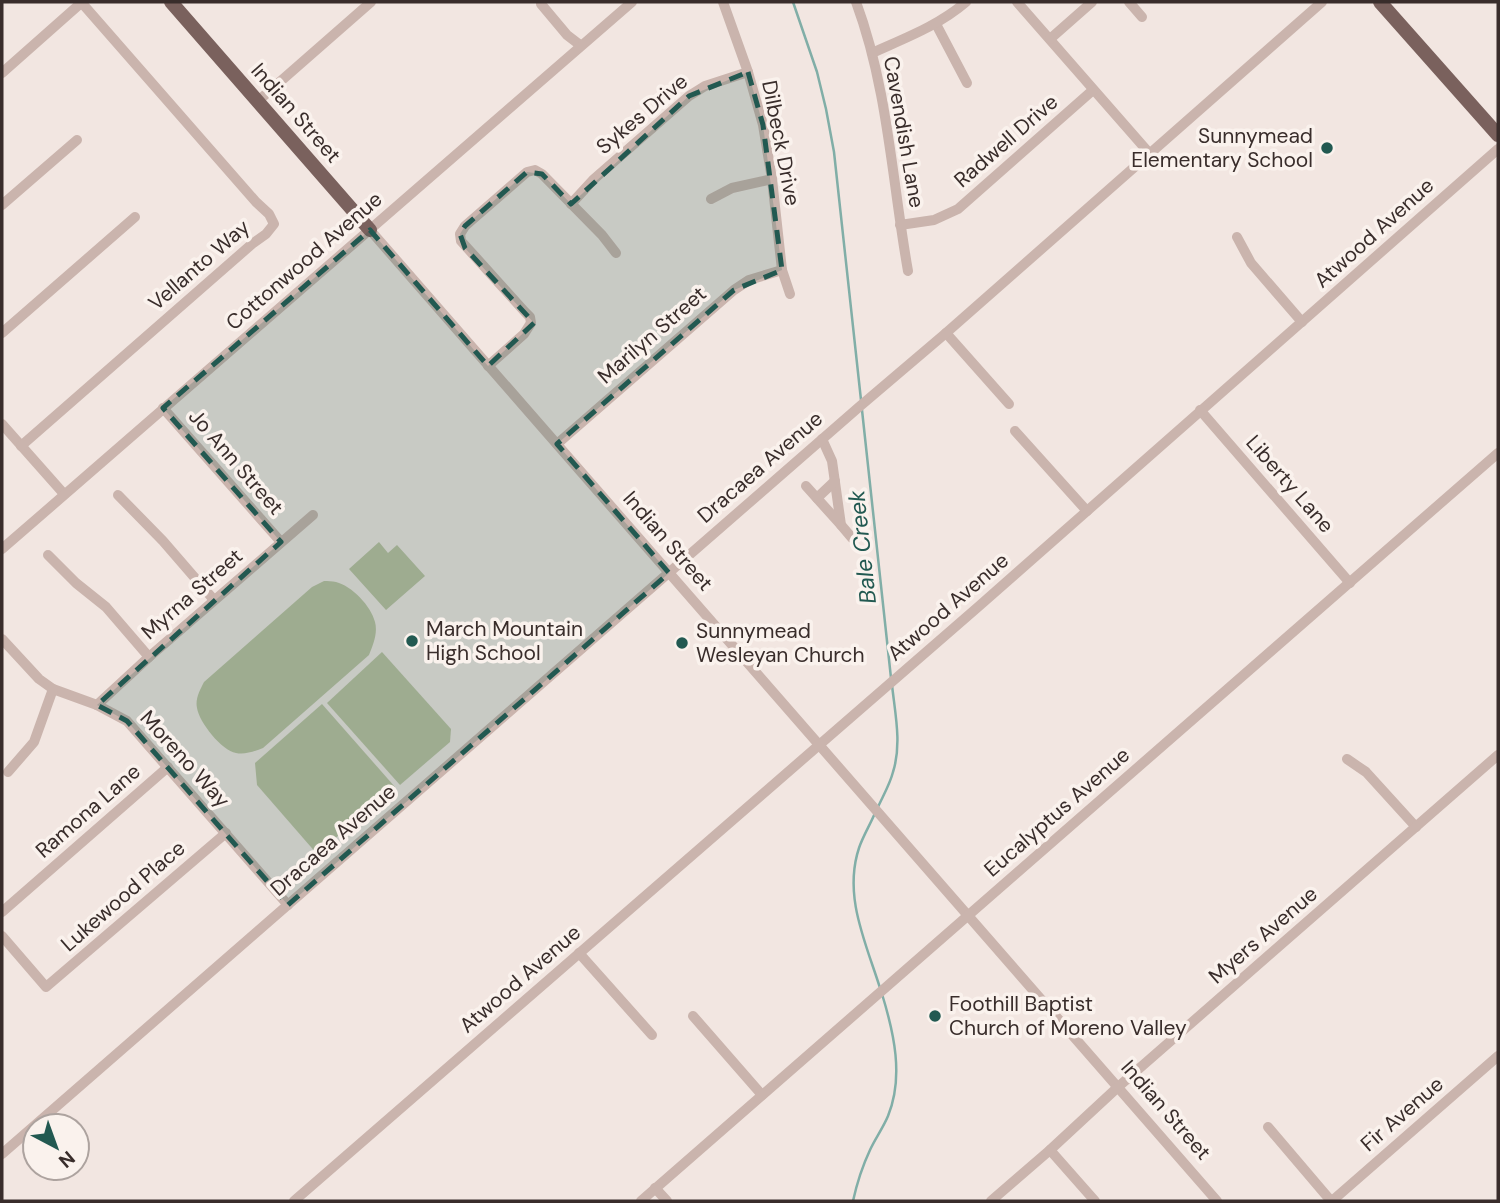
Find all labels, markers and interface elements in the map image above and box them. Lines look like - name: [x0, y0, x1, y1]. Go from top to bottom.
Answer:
- street label: Cavendish Lane: [877, 54, 931, 210]
- street label: Indian Street: [245, 57, 347, 169]
- street label: Sykes Drive: [590, 67, 694, 161]
- street label: Dilbeck Drive: [755, 78, 807, 208]
- street label: Radwell Drive: [948, 88, 1064, 194]
- place label: Sunnymead Elementary School: [1131, 122, 1313, 174]
- marker: Sunnymead Elementary School: [1319, 140, 1335, 156]
- street label: Atwood Avenue: [1308, 172, 1440, 294]
- street label: Cottonwood Avenue: [220, 185, 388, 337]
- street label: Vellanto Way: [142, 213, 256, 317]
- street label: Marilyn Street: [592, 280, 712, 390]
- street label: Jo Ann Street: [182, 403, 290, 521]
- street label: Dracaea Avenue: [691, 405, 829, 529]
- street label: Liberty Lane: [1240, 429, 1340, 539]
- street label: Indian Street: [617, 485, 719, 597]
- water label: Bale Creek: [841, 488, 883, 605]
- street label: Myrna Street: [135, 542, 249, 646]
- street label: Atwood Avenue: [881, 547, 1015, 667]
- place label: March Mountain High School: [426, 615, 583, 667]
- place label: Sunnymead Wesleyan Church: [696, 617, 865, 669]
- marker: March Mountain High School: [404, 633, 420, 649]
- marker: Sunnymead Wesleyan Church: [674, 635, 690, 651]
- street label: Moreno Way: [134, 704, 236, 814]
- street label: Eucalyptus Avenue: [978, 741, 1136, 883]
- street label: Ramona Lane: [30, 758, 146, 864]
- street label: Dracaea Avenue: [264, 778, 402, 902]
- street label: Lukewood Place: [55, 834, 191, 958]
- street label: Myers Avenue: [1203, 880, 1323, 990]
- street label: Atwood Avenue: [453, 919, 587, 1039]
- place label: Foothill Baptist Church of Moreno Valley: [949, 990, 1187, 1042]
- marker: Foothill Baptist Church of Moreno Valley: [927, 1008, 943, 1024]
- street label: Indian Street: [1115, 1054, 1217, 1166]
- street label: Fir Avenue: [1355, 1070, 1449, 1158]
- north arrow: [21, 1112, 91, 1182]
- text: N: [53, 1145, 80, 1173]

